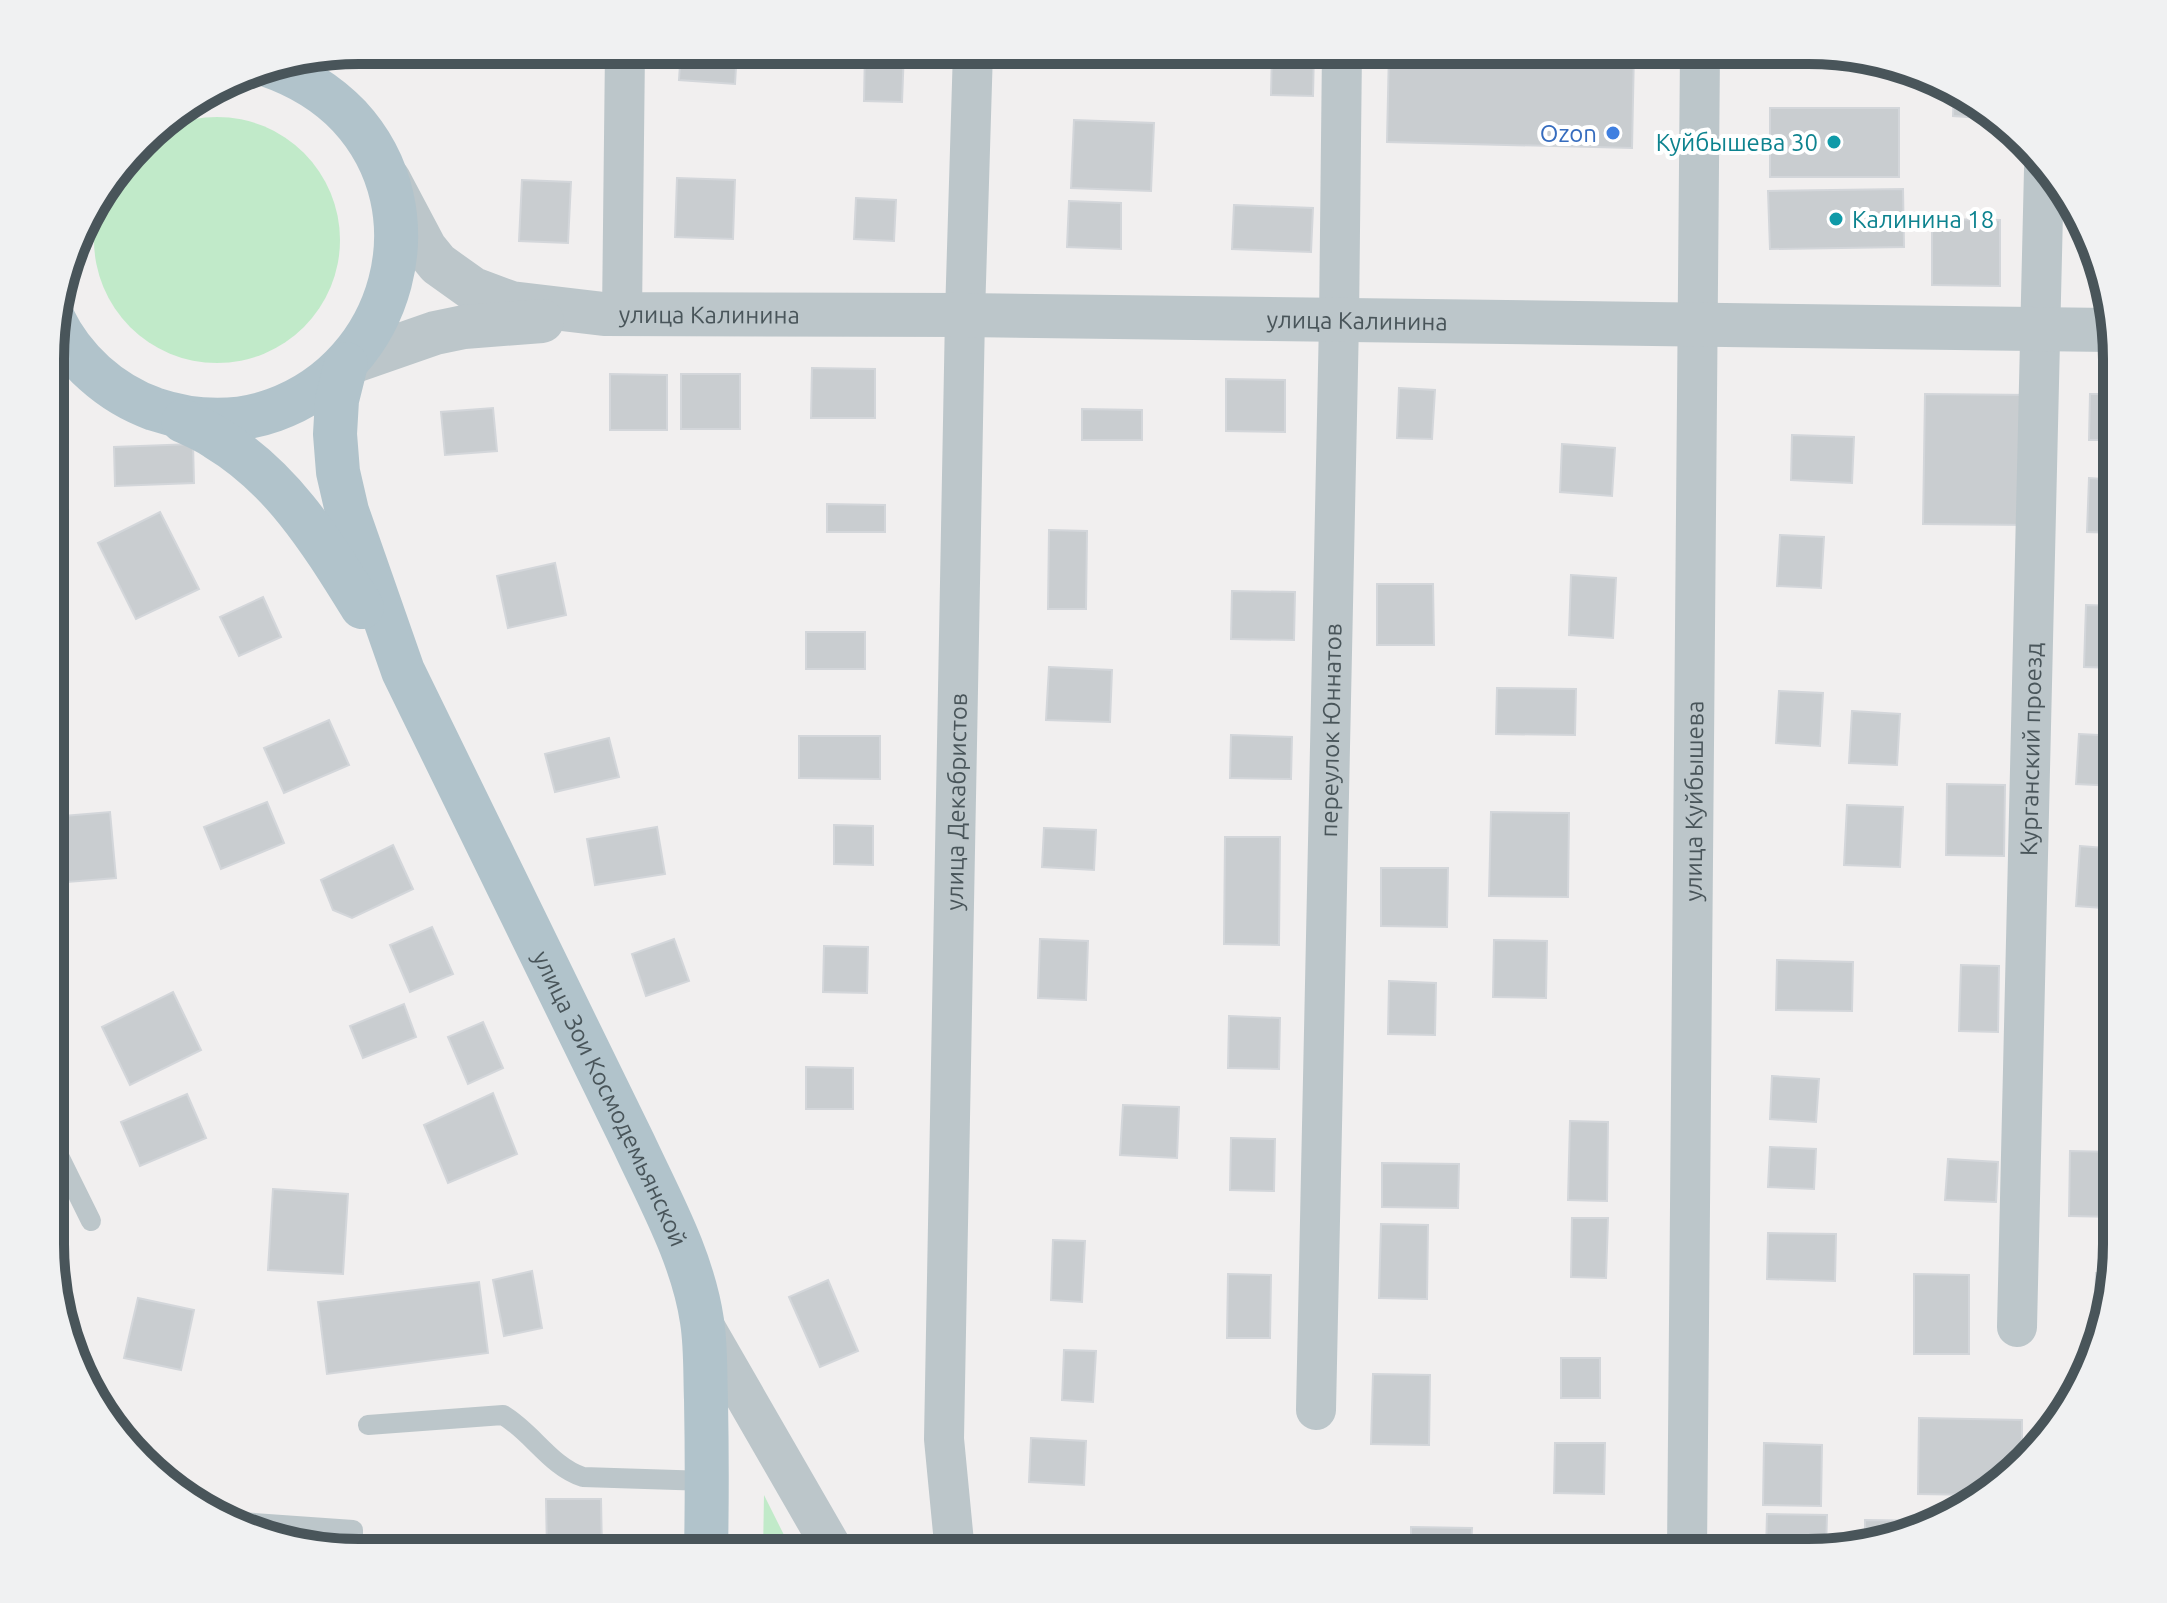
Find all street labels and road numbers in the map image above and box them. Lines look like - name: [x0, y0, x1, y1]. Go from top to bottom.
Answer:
- street label: улица Калинина: [619, 301, 800, 328]
- street label: улица Калинина: [1267, 305, 1448, 335]
- street label: переулок Юннатов: [1315, 623, 1346, 838]
- street label: Курганский проезд: [2014, 642, 2046, 856]
- street label: улица Декабристов: [940, 693, 971, 911]
- street label: улица Куйбышева: [1679, 700, 1708, 902]
- street label: улица Зои Космодемьянской: [528, 946, 693, 1250]

